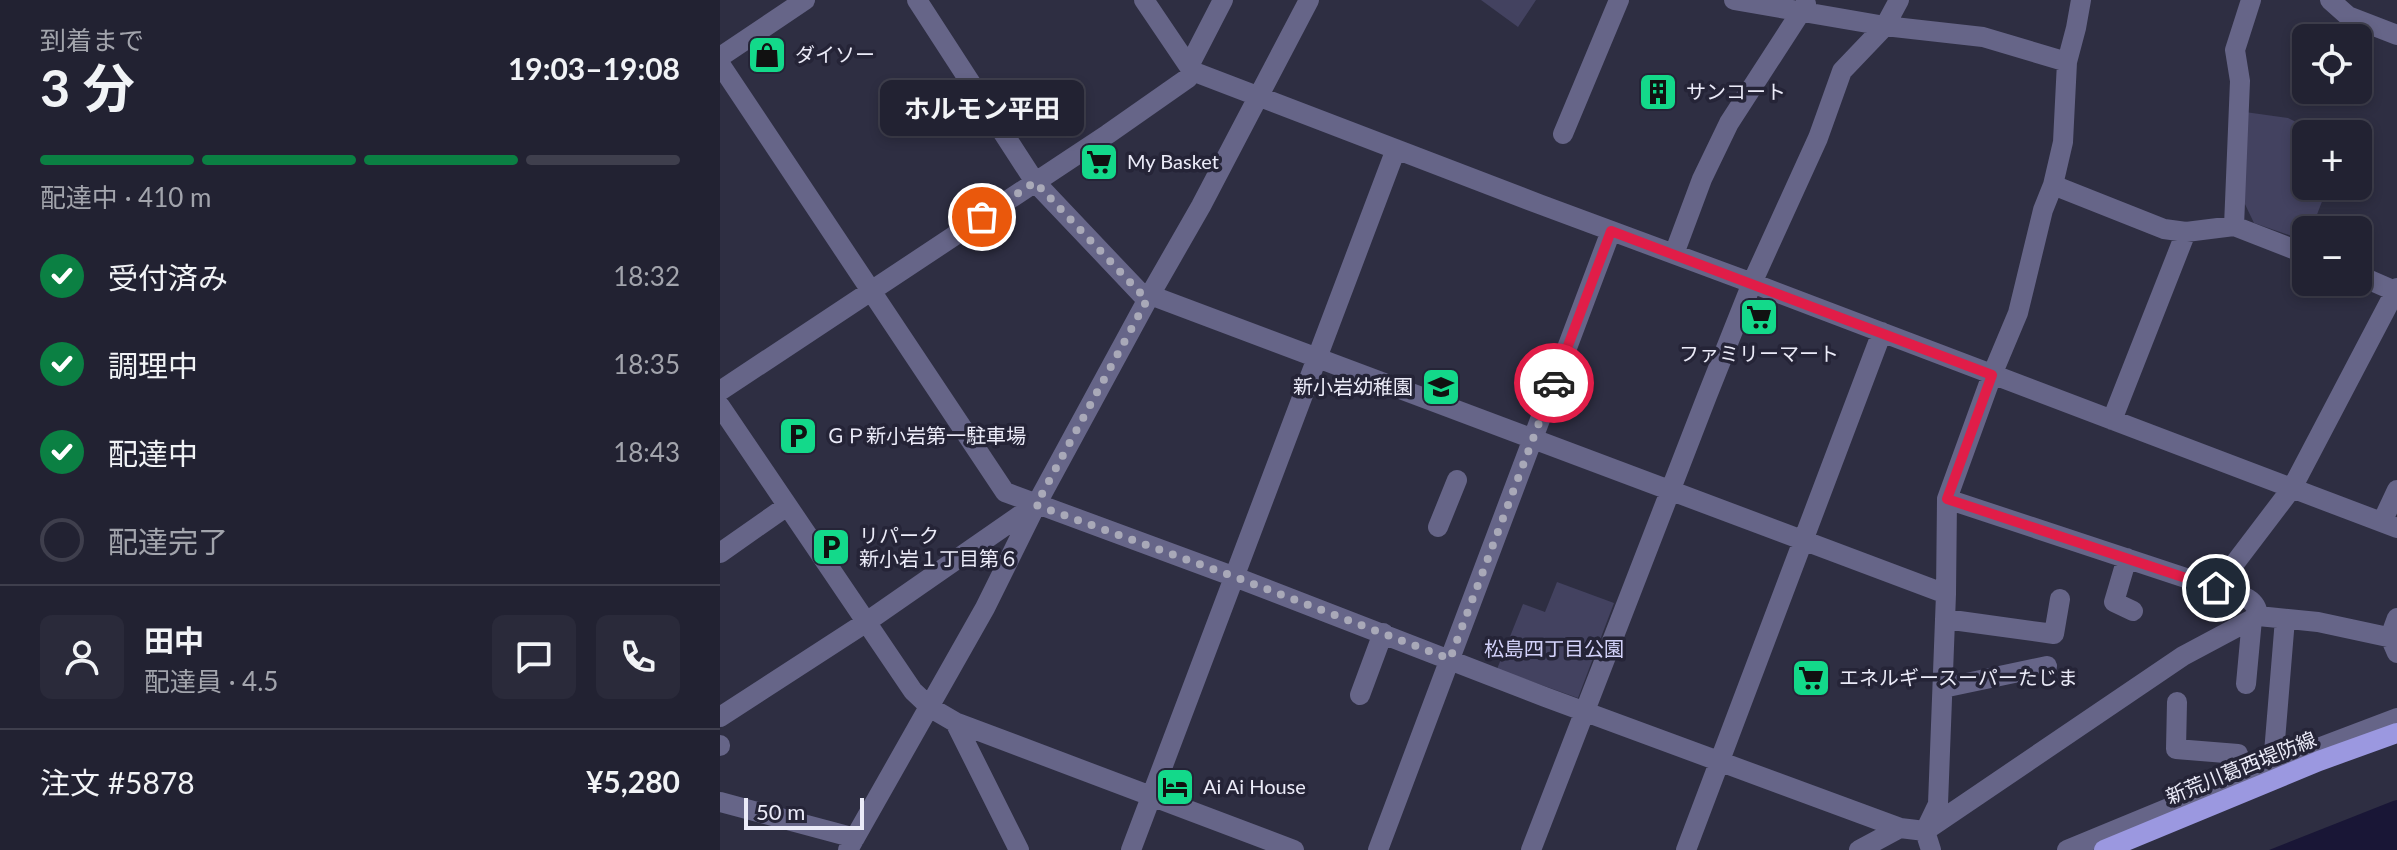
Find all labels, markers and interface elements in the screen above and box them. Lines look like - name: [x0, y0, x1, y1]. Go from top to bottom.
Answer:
- text: 到着まで: [40, 24, 144, 56]
- map controls: [2292, 24, 2372, 296]
- button: locate: [2292, 24, 2372, 104]
- shop icon: ダイソー: [746, 34, 788, 76]
- place label: ダイソー: [795, 42, 875, 66]
- text: 19:03–19:08: [508, 50, 680, 86]
- text: 3 分: [40, 56, 135, 118]
- building icon: サンコート: [1637, 71, 1679, 113]
- place label: サンコート: [1686, 79, 1786, 103]
- callout: ホルモン平田: [880, 81, 1084, 137]
- text: ホルモン平田: [904, 92, 1060, 124]
- button: +: [2292, 120, 2372, 200]
- supermarket icon: My Basket: [1078, 141, 1120, 183]
- place label: My Basket: [1127, 149, 1219, 173]
- text: 配達中 · 410 m: [40, 181, 211, 213]
- pin: [948, 183, 1016, 251]
- icon: bag: [960, 195, 1004, 239]
- button: −: [2292, 216, 2372, 296]
- icon: check: [40, 254, 84, 298]
- text: 受付済み: [108, 259, 228, 295]
- text: 18:32: [613, 260, 680, 292]
- supermarket icon: ファミリーマート: [1738, 296, 1780, 338]
- place label: ファミリーマート: [1679, 341, 1839, 365]
- icon: check: [40, 342, 84, 386]
- courier: [1514, 343, 1594, 423]
- text: 調理中: [108, 347, 198, 383]
- text: 18:35: [613, 348, 680, 380]
- icon: car: [1532, 361, 1576, 405]
- school or university icon: 新小岩幼稚園: [1420, 366, 1462, 408]
- place label: 新小岩幼稚園: [1293, 374, 1413, 398]
- parking icon: ＧＰ新小岩第一駐車場: [777, 415, 819, 457]
- place label: ＧＰ新小岩第一駐車場: [826, 423, 1026, 447]
- icon: check: [40, 430, 84, 474]
- text: 配達中: [108, 435, 198, 471]
- text: 18:43: [613, 436, 680, 468]
- text: 配達完了: [108, 523, 228, 559]
- place label: リパーク 新小岩１丁目第６: [859, 523, 1019, 570]
- parking icon: リパーク 新小岩１丁目第６: [810, 526, 852, 568]
- pin: [2182, 554, 2250, 622]
- icon: home: [2194, 566, 2238, 610]
- button: person: [40, 615, 124, 699]
- button: chat: [492, 615, 576, 699]
- button: phone: [596, 615, 680, 699]
- text: 田中: [144, 622, 204, 658]
- park label: 松島四丁目公園: [1484, 636, 1624, 660]
- supermarket icon: エネルギースーパーたじま: [1790, 657, 1832, 699]
- text: 配達員 · 4.5: [144, 665, 278, 697]
- place label: エネルギースーパーたじま: [1839, 665, 2078, 689]
- street label: 新荒川葛西堤防線: [2162, 726, 2319, 808]
- text: ¥5,280: [586, 763, 680, 799]
- text: 注文 #5878: [40, 764, 195, 800]
- hotel icon: Ai Ai House: [1154, 766, 1196, 808]
- place label: Ai Ai House: [1203, 774, 1306, 798]
- scale bar: [744, 794, 864, 830]
- text: 50 m: [756, 798, 805, 825]

